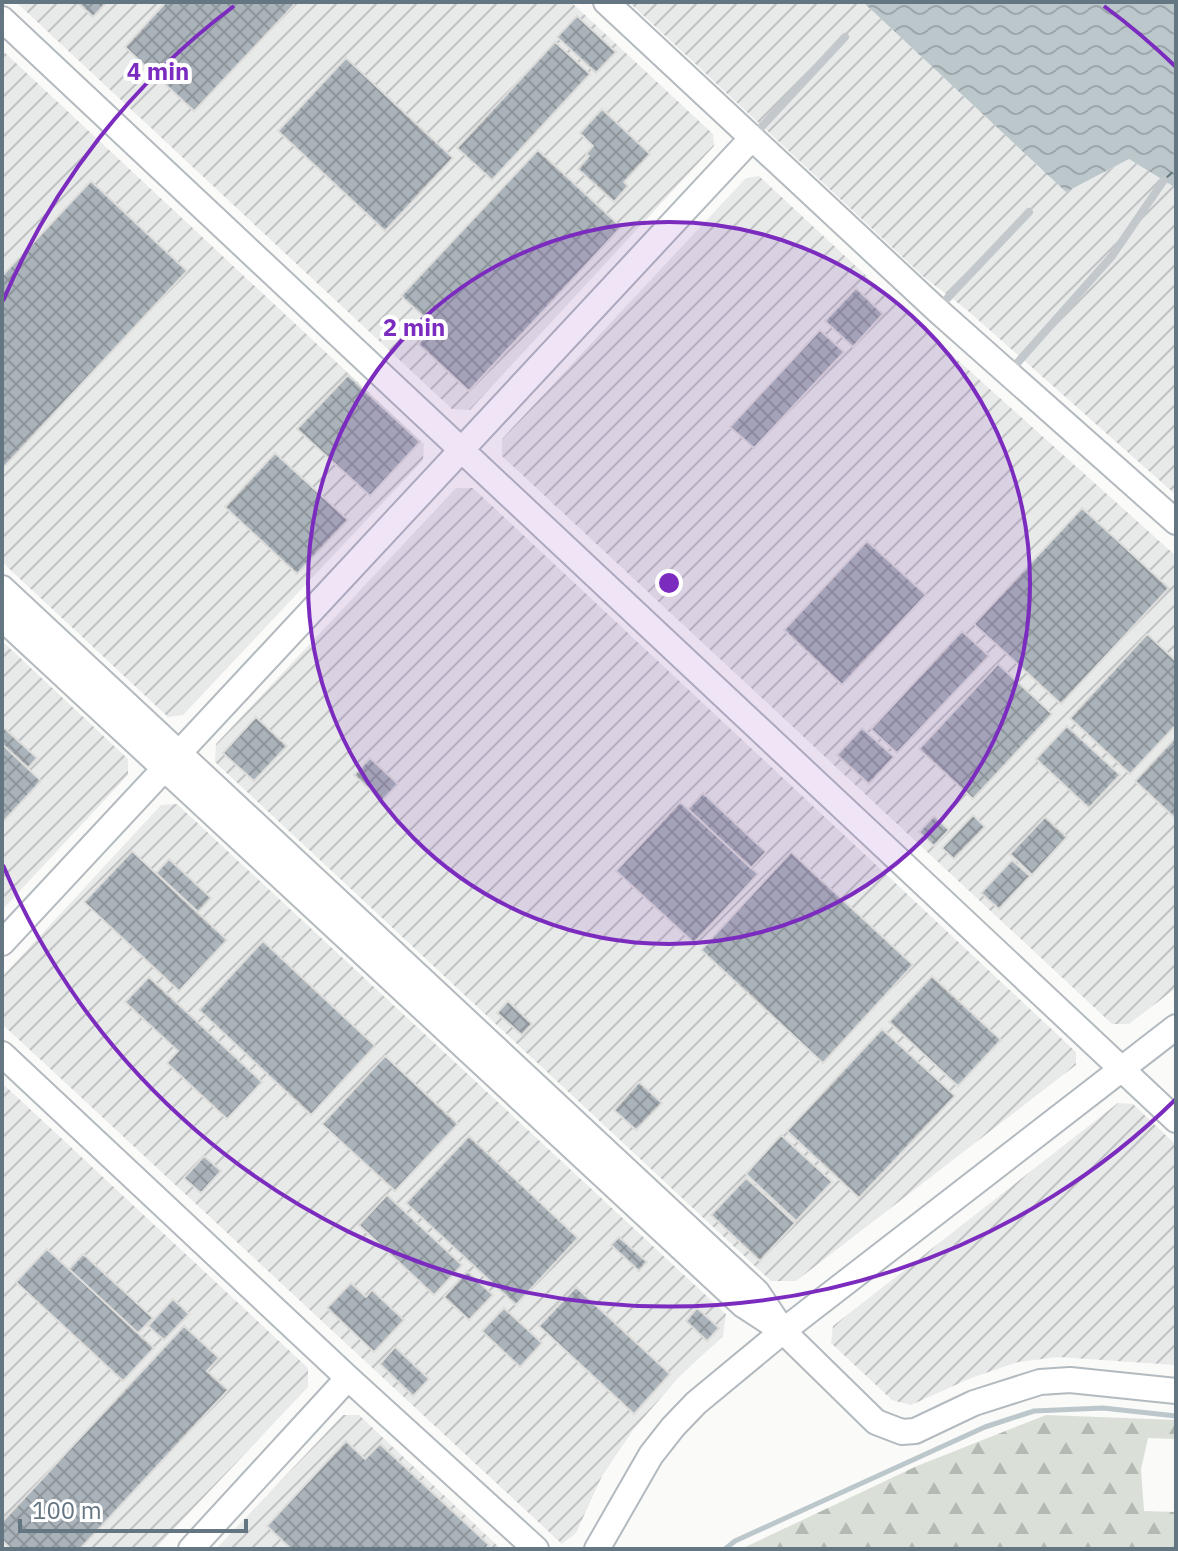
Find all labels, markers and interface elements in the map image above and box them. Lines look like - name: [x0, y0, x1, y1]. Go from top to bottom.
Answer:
- text: 4 min: [127, 55, 189, 87]
- text: 2 min: [383, 311, 445, 343]
- centre of rings: [655, 569, 683, 597]
- scale bar: [20, 1483, 246, 1533]
- text: 100 m: [32, 1494, 102, 1526]

